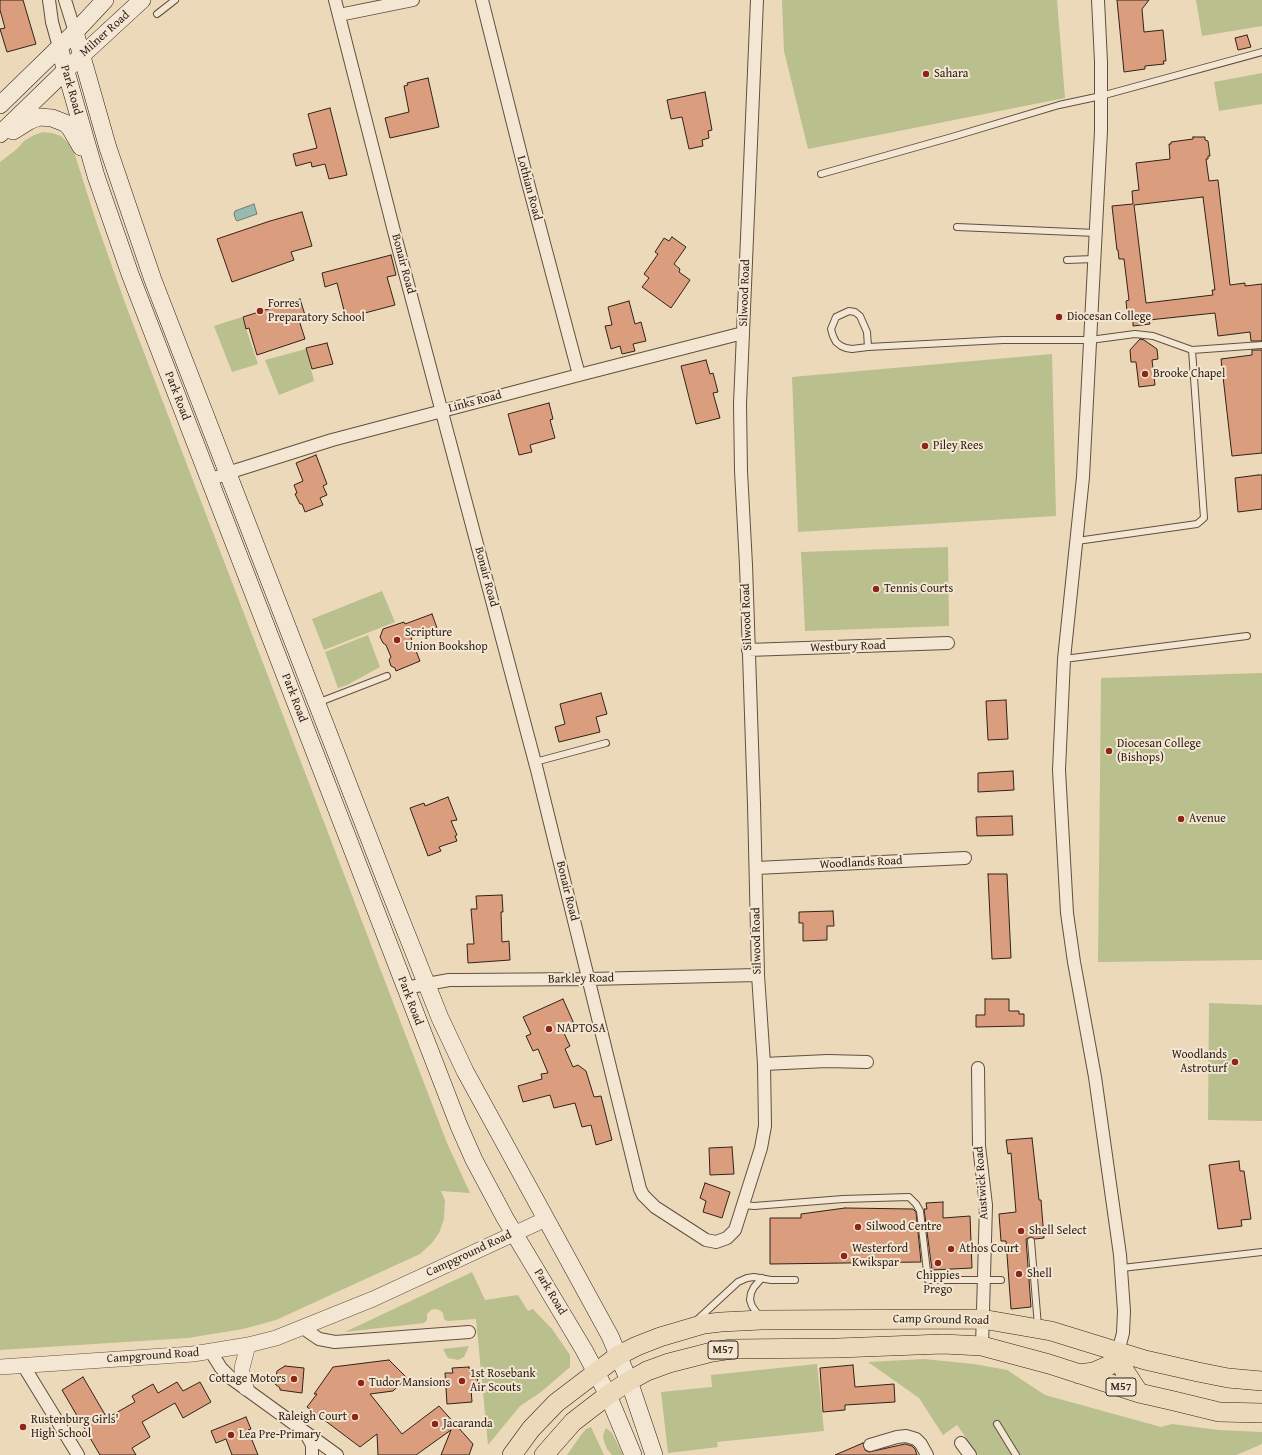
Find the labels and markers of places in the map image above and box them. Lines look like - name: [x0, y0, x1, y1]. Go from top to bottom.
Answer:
- place label: Sahara: [934, 67, 968, 81]
- marker: Sahara: [921, 69, 931, 79]
- place label: Forres Preparatory School: [268, 297, 365, 325]
- marker: Forres Preparatory School: [255, 306, 265, 316]
- place label: Diocesan College: [1067, 310, 1151, 324]
- marker: Diocesan College: [1054, 312, 1064, 322]
- place label: Brooke Chapel: [1153, 367, 1225, 381]
- marker: Brooke Chapel: [1140, 369, 1150, 379]
- place label: Piley Rees: [933, 439, 983, 453]
- marker: Piley Rees: [920, 441, 930, 451]
- place label: Tennis Courts: [884, 582, 953, 596]
- marker: Tennis Courts: [871, 584, 881, 594]
- place label: Scripture Union Bookshop: [405, 626, 488, 654]
- marker: Scripture Union Bookshop: [392, 635, 402, 645]
- place label: Diocesan College (Bishops): [1117, 737, 1201, 765]
- marker: Diocesan College (Bishops): [1104, 746, 1114, 756]
- place label: Avenue: [1189, 812, 1226, 826]
- marker: Avenue: [1176, 814, 1186, 824]
- place label: NAPTOSA: [557, 1022, 606, 1036]
- marker: NAPTOSA: [544, 1024, 554, 1034]
- place label: Woodlands Astroturf: [1172, 1048, 1227, 1076]
- marker: Woodlands Astroturf: [1230, 1057, 1240, 1067]
- place label: Silwood Centre: [866, 1220, 942, 1234]
- marker: Silwood Centre: [853, 1222, 863, 1232]
- place label: Shell Select: [1029, 1224, 1087, 1238]
- marker: Shell Select: [1016, 1226, 1026, 1236]
- place label: Westerford Kwikspar: [852, 1242, 908, 1270]
- place label: Athos Court: [959, 1242, 1019, 1256]
- marker: Athos Court: [946, 1244, 956, 1254]
- marker: Westerford Kwikspar: [839, 1251, 849, 1261]
- marker: Chippies Prego: [933, 1258, 943, 1268]
- place label: Shell: [1027, 1267, 1052, 1281]
- place label: Chippies Prego: [916, 1269, 960, 1297]
- marker: Shell: [1014, 1269, 1024, 1279]
- place label: 1st Rosebank Air Scouts: [470, 1367, 536, 1395]
- place label: Cottage Motors: [209, 1372, 286, 1386]
- marker: Cottage Motors: [289, 1374, 299, 1384]
- place label: Tudor Mansions: [369, 1376, 450, 1390]
- marker: 1st Rosebank Air Scouts: [457, 1376, 467, 1386]
- marker: Tudor Mansions: [356, 1378, 366, 1388]
- place label: Raleigh Court: [278, 1410, 347, 1424]
- marker: Raleigh Court: [350, 1412, 360, 1422]
- place label: Rustenburg Girls' High School: [31, 1413, 119, 1441]
- place label: Jacaranda: [443, 1417, 493, 1431]
- marker: Jacaranda: [430, 1419, 440, 1429]
- marker: Rustenburg Girls' High School: [18, 1422, 28, 1432]
- place label: Lea Pre-Primary: [239, 1428, 321, 1442]
- marker: Lea Pre-Primary: [226, 1430, 236, 1440]

